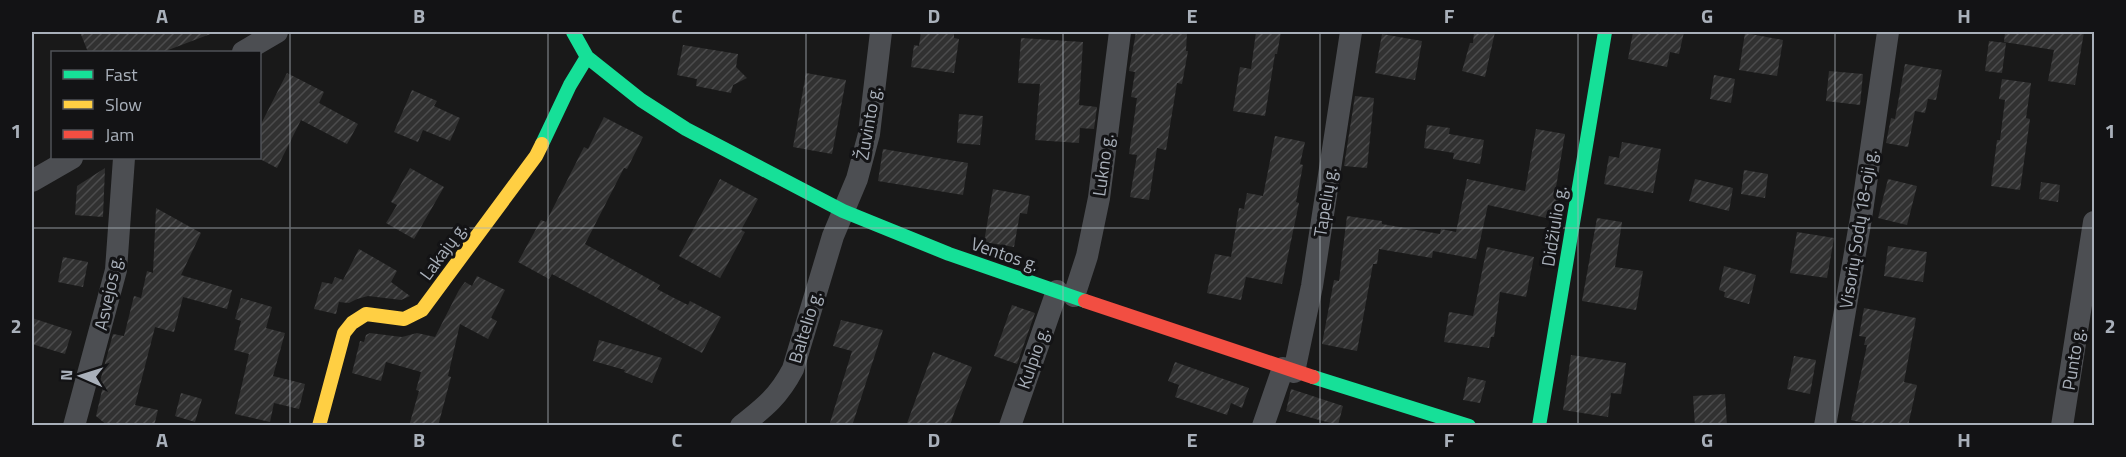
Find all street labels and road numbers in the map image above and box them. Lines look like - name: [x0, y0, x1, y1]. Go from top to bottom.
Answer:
- street label: Žuvinto g.: [848, 84, 888, 162]
- street label: Lukno g.: [1085, 132, 1121, 198]
- street label: Visorių Sodų 18-oji g.: [1832, 147, 1884, 311]
- street label: Tapelių g.: [1306, 165, 1344, 239]
- street label: Didžiulio g.: [1534, 184, 1574, 268]
- street label: Lakajų g.: [413, 216, 473, 286]
- street label: Ventos g.: [968, 230, 1042, 278]
- street label: Asvejos g.: [87, 253, 129, 333]
- street label: Baltelio g.: [781, 287, 829, 367]
- street label: Kulpio g.: [1010, 323, 1056, 393]
- street label: Punto g.: [2055, 326, 2091, 392]

